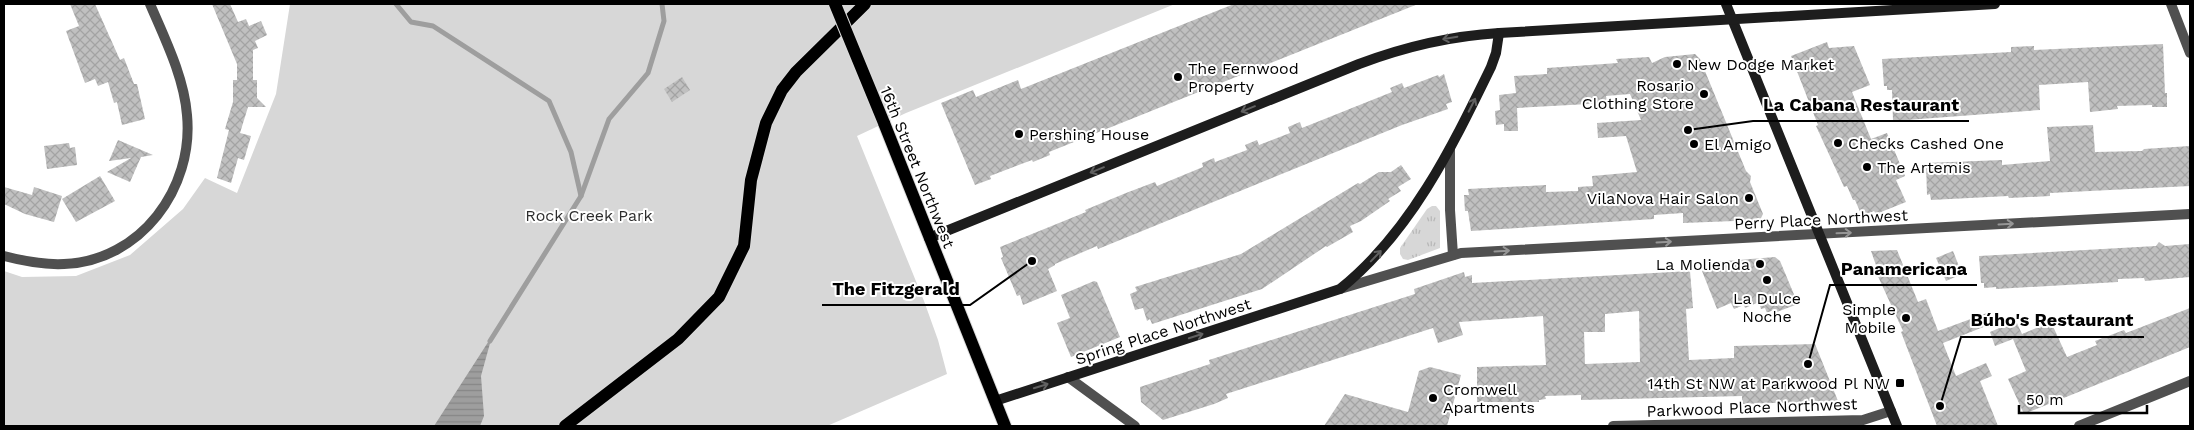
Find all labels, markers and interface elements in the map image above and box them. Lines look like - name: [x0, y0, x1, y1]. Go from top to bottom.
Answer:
- one-way arrow: [1443, 34, 1459, 44]
- place label: New Dodge Market: [1687, 55, 1834, 74]
- marker: New Dodge Market: [1671, 58, 1683, 70]
- place label: The Fernwood Property: [1188, 59, 1299, 96]
- marker: The Fernwood Property: [1172, 71, 1184, 83]
- place label: Rosario Clothing Store: [1582, 76, 1694, 113]
- street label: 16th Street Northwest: [876, 83, 959, 251]
- marker: Rosario Clothing Store: [1698, 88, 1710, 100]
- callout: La Cabana Restaurant: [1753, 88, 1969, 121]
- text: La Cabana Restaurant: [1763, 94, 1959, 115]
- one-way arrow: [1468, 98, 1477, 113]
- one-way arrow: [1241, 105, 1256, 115]
- place label: Pershing House: [1029, 125, 1149, 144]
- marker: Pershing House: [1013, 128, 1025, 140]
- place label: Checks Cashed One: [1848, 134, 2004, 153]
- place label: El Amigo: [1704, 135, 1772, 154]
- marker: Checks Cashed One: [1832, 137, 1844, 149]
- marker: El Amigo: [1688, 138, 1700, 150]
- place label: The Artemis: [1877, 158, 1971, 177]
- marker: The Artemis: [1861, 161, 1873, 173]
- one-way arrow: [1090, 166, 1105, 175]
- place label: VilaNova Hair Salon: [1587, 189, 1739, 208]
- marker: VilaNova Hair Salon: [1743, 192, 1755, 204]
- street label: Perry Place Northwest: [1734, 205, 1909, 234]
- park label: Rock Creek Park: [525, 206, 653, 225]
- one-way arrow: [1998, 220, 2014, 229]
- one-way arrow: [1835, 229, 1851, 238]
- one-way arrow: [1656, 238, 1672, 247]
- one-way arrow: [1493, 247, 1509, 256]
- one-way arrow: [1370, 250, 1382, 262]
- callout: Panamericana: [1830, 252, 1977, 285]
- place label: La Molienda: [1656, 255, 1750, 274]
- marker: La Molienda: [1754, 258, 1766, 270]
- text: Panamericana: [1841, 258, 1968, 279]
- callout: The Fitzgerald: [822, 272, 970, 305]
- marker: La Dulce Noche: [1761, 274, 1773, 286]
- text: The Fitzgerald: [832, 278, 960, 299]
- place label: La Dulce Noche: [1733, 289, 1801, 326]
- street label: Spring Place Northwest: [1073, 294, 1254, 369]
- place label: Simple Mobile: [1842, 300, 1896, 337]
- callout: Búho's Restaurant: [1961, 304, 2144, 337]
- text: Búho's Restaurant: [1970, 309, 2134, 330]
- marker: Simple Mobile: [1900, 312, 1912, 324]
- one-way arrow: [1188, 331, 1204, 341]
- place label: 14th St NW at Parkwood Pl NW: [1648, 374, 1890, 393]
- marker: 14th St NW at Parkwood Pl NW: [1894, 377, 1906, 389]
- one-way arrow: [1033, 380, 1049, 390]
- place label: Cromwell Apartments: [1443, 380, 1535, 417]
- scale bar: [2019, 382, 2146, 414]
- text: 50 m: [2026, 391, 2063, 409]
- marker: Cromwell Apartments: [1427, 392, 1439, 404]
- street label: Parkwood Place Northwest: [1646, 394, 1858, 421]

